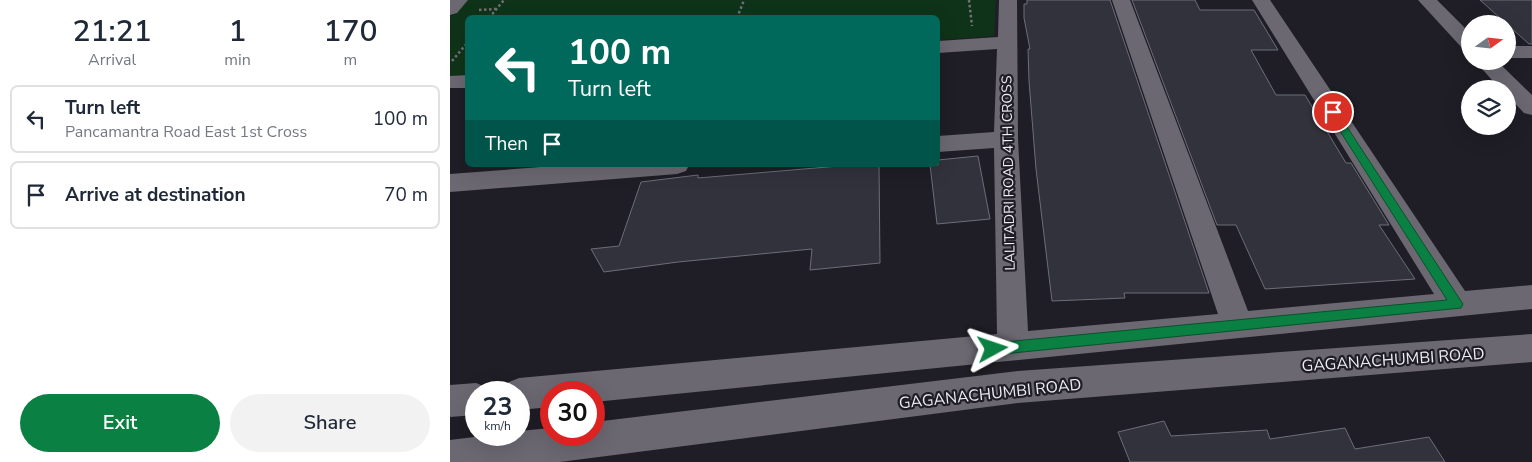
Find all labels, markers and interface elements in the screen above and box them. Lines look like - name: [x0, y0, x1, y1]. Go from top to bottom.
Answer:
- text: 21:21: [73, 11, 152, 52]
- text: 1: [229, 11, 247, 52]
- text: 170: [323, 11, 377, 52]
- north arrow: [1461, 15, 1516, 70]
- map controls: [1461, 15, 1516, 135]
- text: 100 m: [568, 29, 671, 76]
- icon: left: [485, 35, 550, 100]
- text: Arrival: [88, 49, 136, 71]
- text: min: [224, 49, 251, 71]
- text: m: [344, 49, 357, 71]
- text: Turn left: [568, 74, 651, 104]
- street label: LALITADRI ROAD 4TH CROSS: [997, 75, 1020, 271]
- button: layers: [1461, 80, 1516, 135]
- pin: [1312, 91, 1354, 133]
- text: Turn left: [65, 95, 140, 121]
- icon: arrive: [1319, 98, 1347, 126]
- icon: left: [22, 105, 50, 133]
- text: 100 m: [373, 106, 428, 132]
- text: Pancamantra Road East 1st Cross: [65, 121, 307, 143]
- icon: arrive: [538, 130, 566, 158]
- text: Then: [485, 131, 528, 157]
- icon: arrive: [22, 181, 50, 209]
- text: Arrive at destination: [65, 182, 246, 208]
- text: 70 m: [384, 182, 428, 208]
- position arrow: [966, 322, 1018, 374]
- street label: GAGANACHUMBI ROAD: [1301, 343, 1485, 377]
- street label: GAGANACHUMBI ROAD: [898, 373, 1082, 415]
- speed limit sign: 30: [540, 381, 605, 446]
- text: 23: [482, 390, 513, 424]
- button: Exit: [20, 394, 220, 452]
- button: Share: [230, 394, 430, 452]
- text: km/h: [484, 418, 511, 434]

